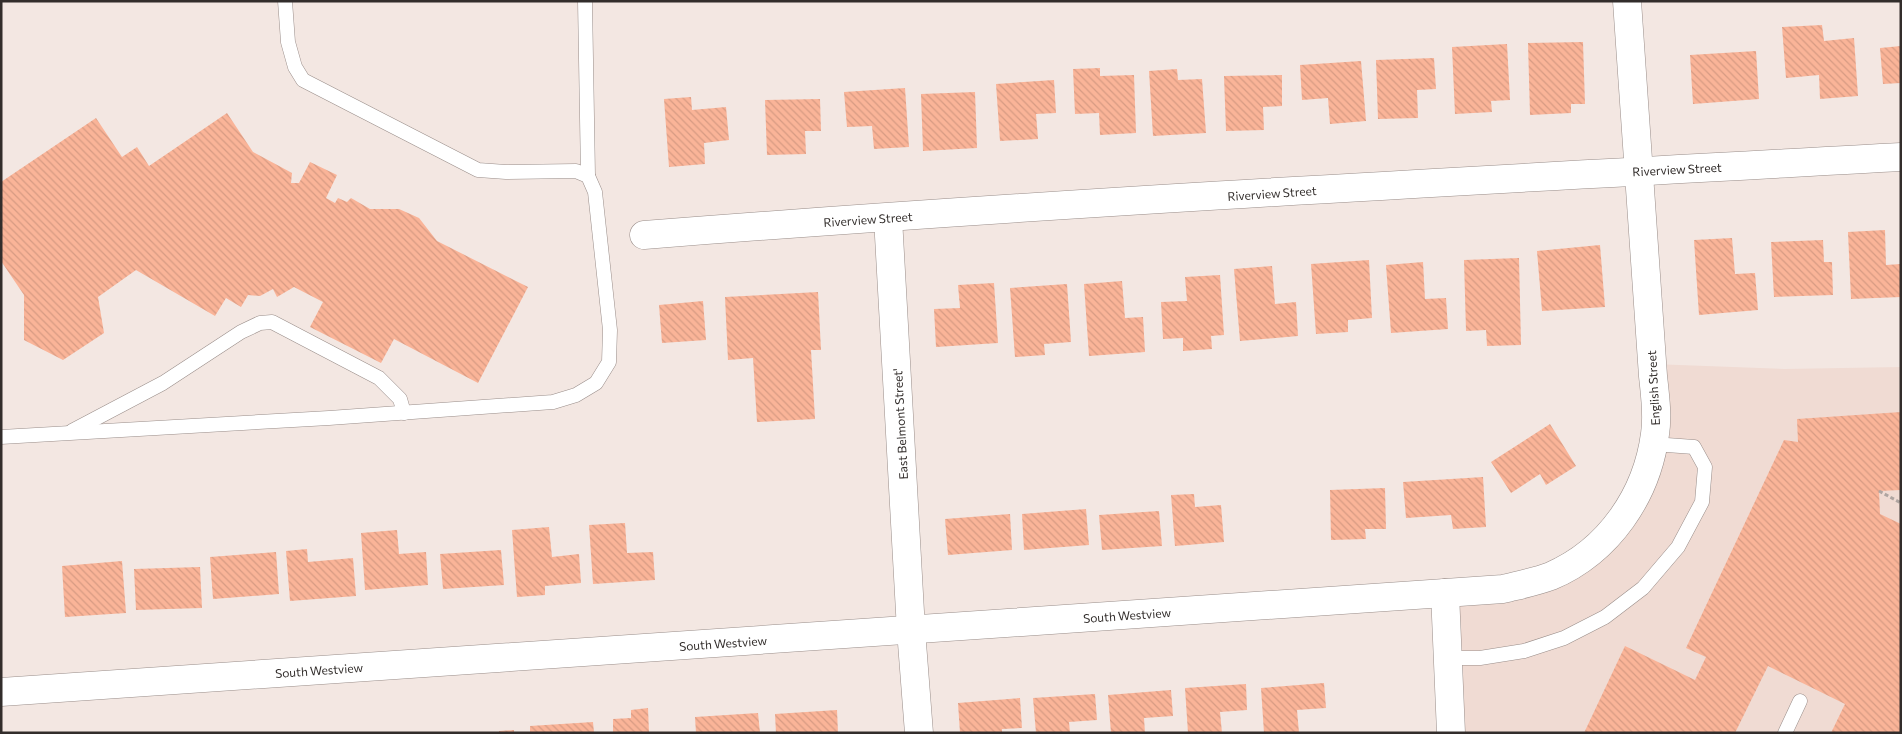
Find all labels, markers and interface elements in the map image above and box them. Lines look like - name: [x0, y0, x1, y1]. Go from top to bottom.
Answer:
- street label: Riverview Street: [1632, 160, 1722, 178]
- street label: Riverview Street: [1227, 183, 1317, 203]
- street label: Riverview Street: [823, 209, 913, 229]
- street label: English Street: [1644, 350, 1662, 426]
- street label: East Belmont Street': [890, 368, 910, 480]
- street label: South Westview: [1083, 605, 1172, 625]
- street label: South Westview: [679, 633, 768, 653]
- street label: South Westview: [275, 660, 364, 680]

